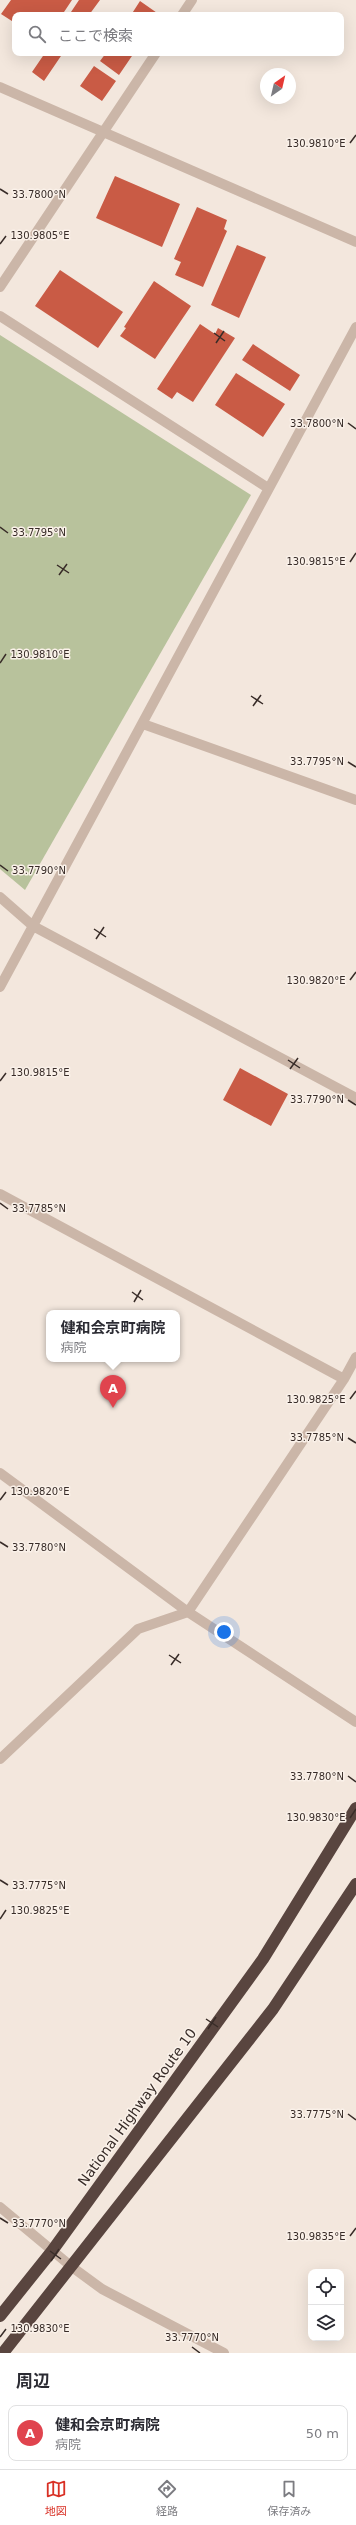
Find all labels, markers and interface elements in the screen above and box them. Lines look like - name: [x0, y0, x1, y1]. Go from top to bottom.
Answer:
- search box: [12, 12, 344, 56]
- icon: search: [26, 23, 48, 45]
- text: ここで検索: [58, 27, 133, 45]
- north arrow: [260, 68, 296, 104]
- text: 130.9810°E: [286, 138, 346, 149]
- text: 33.7800°N: [12, 189, 66, 200]
- text: 130.9805°E: [10, 230, 70, 241]
- text: 33.7800°N: [290, 418, 344, 429]
- text: 33.7795°N: [12, 527, 66, 538]
- text: 130.9815°E: [286, 556, 346, 567]
- text: 130.9810°E: [10, 649, 70, 660]
- text: 33.7795°N: [290, 756, 344, 767]
- text: 33.7790°N: [12, 865, 66, 876]
- text: 130.9820°E: [286, 975, 346, 986]
- text: 130.9815°E: [10, 1067, 70, 1078]
- text: 33.7790°N: [290, 1094, 344, 1105]
- text: 33.7785°N: [12, 1203, 66, 1214]
- popup: [46, 1310, 180, 1362]
- text: 健和会京町病院: [60, 1319, 166, 1337]
- text: 病院: [60, 1340, 87, 1355]
- pin: A: [100, 1375, 126, 1408]
- text: 130.9825°E: [286, 1394, 346, 1405]
- text: 33.7785°N: [290, 1432, 344, 1443]
- text: 130.9820°E: [10, 1486, 70, 1497]
- text: 33.7780°N: [12, 1542, 66, 1553]
- your location: [214, 1622, 234, 1642]
- text: 33.7780°N: [290, 1771, 344, 1782]
- text: 130.9830°E: [286, 1812, 346, 1823]
- text: 33.7775°N: [12, 1880, 66, 1891]
- text: 130.9825°E: [10, 1905, 70, 1916]
- street label: National Highway Route 10: [74, 2025, 200, 2189]
- text: 33.7775°N: [290, 2109, 344, 2120]
- text: 33.7770°N: [12, 2218, 66, 2229]
- text: 130.9835°E: [286, 2231, 346, 2242]
- map controls: [308, 2269, 344, 2341]
- button: locate: [308, 2269, 344, 2305]
- button: layers: [308, 2305, 344, 2341]
- text: 130.9830°E: [10, 2323, 70, 2334]
- text: 33.7770°N: [165, 2332, 219, 2343]
- text: 周辺: [16, 2371, 50, 2391]
- text: 健和会京町病院: [55, 2416, 160, 2434]
- text: A: [25, 2426, 35, 2441]
- text: 50 m: [306, 2426, 339, 2441]
- text: 病院: [55, 2437, 81, 2452]
- tab: 地図: [45, 2478, 67, 2518]
- tab: 経路: [156, 2478, 178, 2518]
- tab: 保存済み: [267, 2478, 311, 2518]

